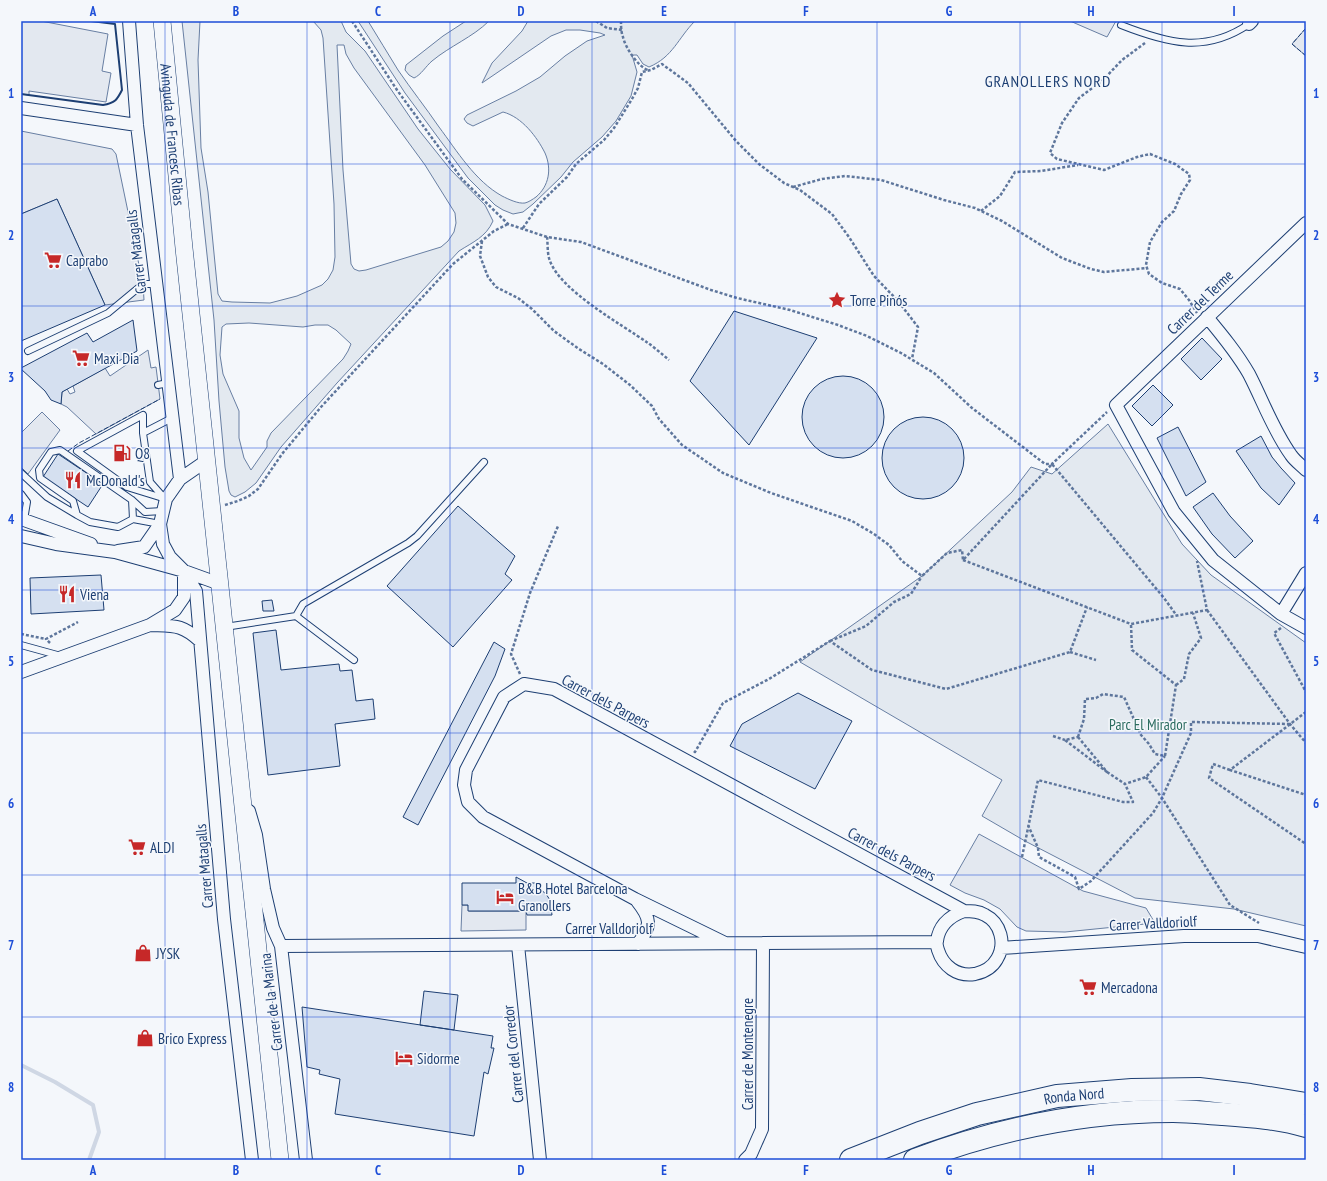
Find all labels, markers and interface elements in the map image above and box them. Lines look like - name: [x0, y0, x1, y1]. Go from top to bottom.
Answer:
- text: A: [89, 3, 97, 20]
- text: B: [233, 3, 239, 20]
- text: C: [375, 3, 381, 20]
- text: D: [518, 3, 525, 20]
- text: E: [661, 3, 667, 20]
- text: F: [803, 3, 809, 20]
- text: G: [946, 3, 953, 20]
- text: H: [1088, 3, 1095, 20]
- text: I: [1232, 3, 1236, 20]
- street label: Avinguda de Francesc Ribas: [157, 63, 189, 206]
- district label: GRANOLLERS NORD: [985, 71, 1111, 91]
- text: 1: [8, 85, 14, 102]
- text: 1: [1313, 85, 1319, 102]
- street label: Carrer Matagalls: [121, 209, 151, 295]
- text: 2: [8, 227, 14, 244]
- text: 2: [1313, 227, 1319, 244]
- supermarket icon: Caprabo: [43, 250, 63, 270]
- place label: Caprabo: [66, 251, 108, 270]
- street label: Carrer del Terme: [1163, 266, 1237, 338]
- place icon: Torre Pinós: [827, 290, 847, 310]
- place label: Torre Pinós: [850, 291, 907, 310]
- supermarket icon: Maxi Dia: [71, 348, 91, 368]
- place label: Maxi Dia: [94, 349, 139, 368]
- text: 3: [8, 369, 14, 386]
- text: 3: [1313, 369, 1319, 386]
- fuel station icon: Q8: [112, 443, 132, 463]
- place label: Q8: [135, 444, 150, 463]
- restaurant icon: McDonald's: [63, 470, 83, 490]
- place label: McDonald's: [86, 471, 145, 490]
- text: 4: [8, 511, 15, 528]
- text: 4: [1313, 511, 1320, 528]
- restaurant icon: Viena: [57, 584, 77, 604]
- place label: Viena: [79, 585, 109, 604]
- text: 5: [8, 653, 14, 670]
- text: 5: [1313, 653, 1319, 670]
- street label: Carrer dels Parpers: [559, 670, 653, 732]
- park label: Parc El Mirador: [1109, 715, 1188, 734]
- text: 6: [8, 795, 14, 812]
- text: 6: [1313, 795, 1319, 812]
- street label: Carrer Matagalls: [191, 823, 217, 909]
- street label: Carrer dels Parpers: [845, 823, 939, 885]
- supermarket icon: ALDI: [127, 837, 147, 857]
- place label: ALDI: [150, 838, 175, 857]
- place label: B&B Hotel Barcelona Granollers: [518, 879, 628, 915]
- hotel icon: B&B Hotel Barcelona Granollers: [495, 887, 515, 907]
- street label: Carrer Valldoriolf: [1109, 911, 1198, 935]
- street label: Carrer Valldoriolf: [565, 919, 654, 938]
- text: 7: [8, 937, 14, 954]
- text: 7: [1313, 937, 1319, 954]
- shop icon: JYSK: [133, 943, 153, 963]
- place label: JYSK: [155, 944, 181, 963]
- street label: Carrer de la Marina: [256, 952, 286, 1052]
- supermarket icon: Mercadona: [1078, 977, 1098, 997]
- place label: Mercadona: [1101, 978, 1158, 997]
- street label: Carrer de Montenegre: [738, 998, 757, 1110]
- street label: Carrer del Corredor: [498, 1003, 528, 1104]
- shop icon: Brico Express: [135, 1028, 155, 1048]
- place label: Brico Express: [158, 1029, 227, 1048]
- hotel icon: Sidorme: [394, 1048, 414, 1068]
- place label: Sidorme: [417, 1049, 460, 1068]
- text: 8: [8, 1079, 14, 1096]
- text: 8: [1313, 1079, 1319, 1096]
- street label: Ronda Nord: [1042, 1083, 1105, 1108]
- text: A: [89, 1162, 97, 1179]
- text: B: [233, 1162, 239, 1179]
- text: C: [375, 1162, 381, 1179]
- text: D: [518, 1162, 525, 1179]
- text: E: [661, 1162, 667, 1179]
- text: F: [803, 1162, 809, 1179]
- text: G: [946, 1162, 953, 1179]
- text: H: [1088, 1162, 1095, 1179]
- text: I: [1232, 1162, 1236, 1179]

